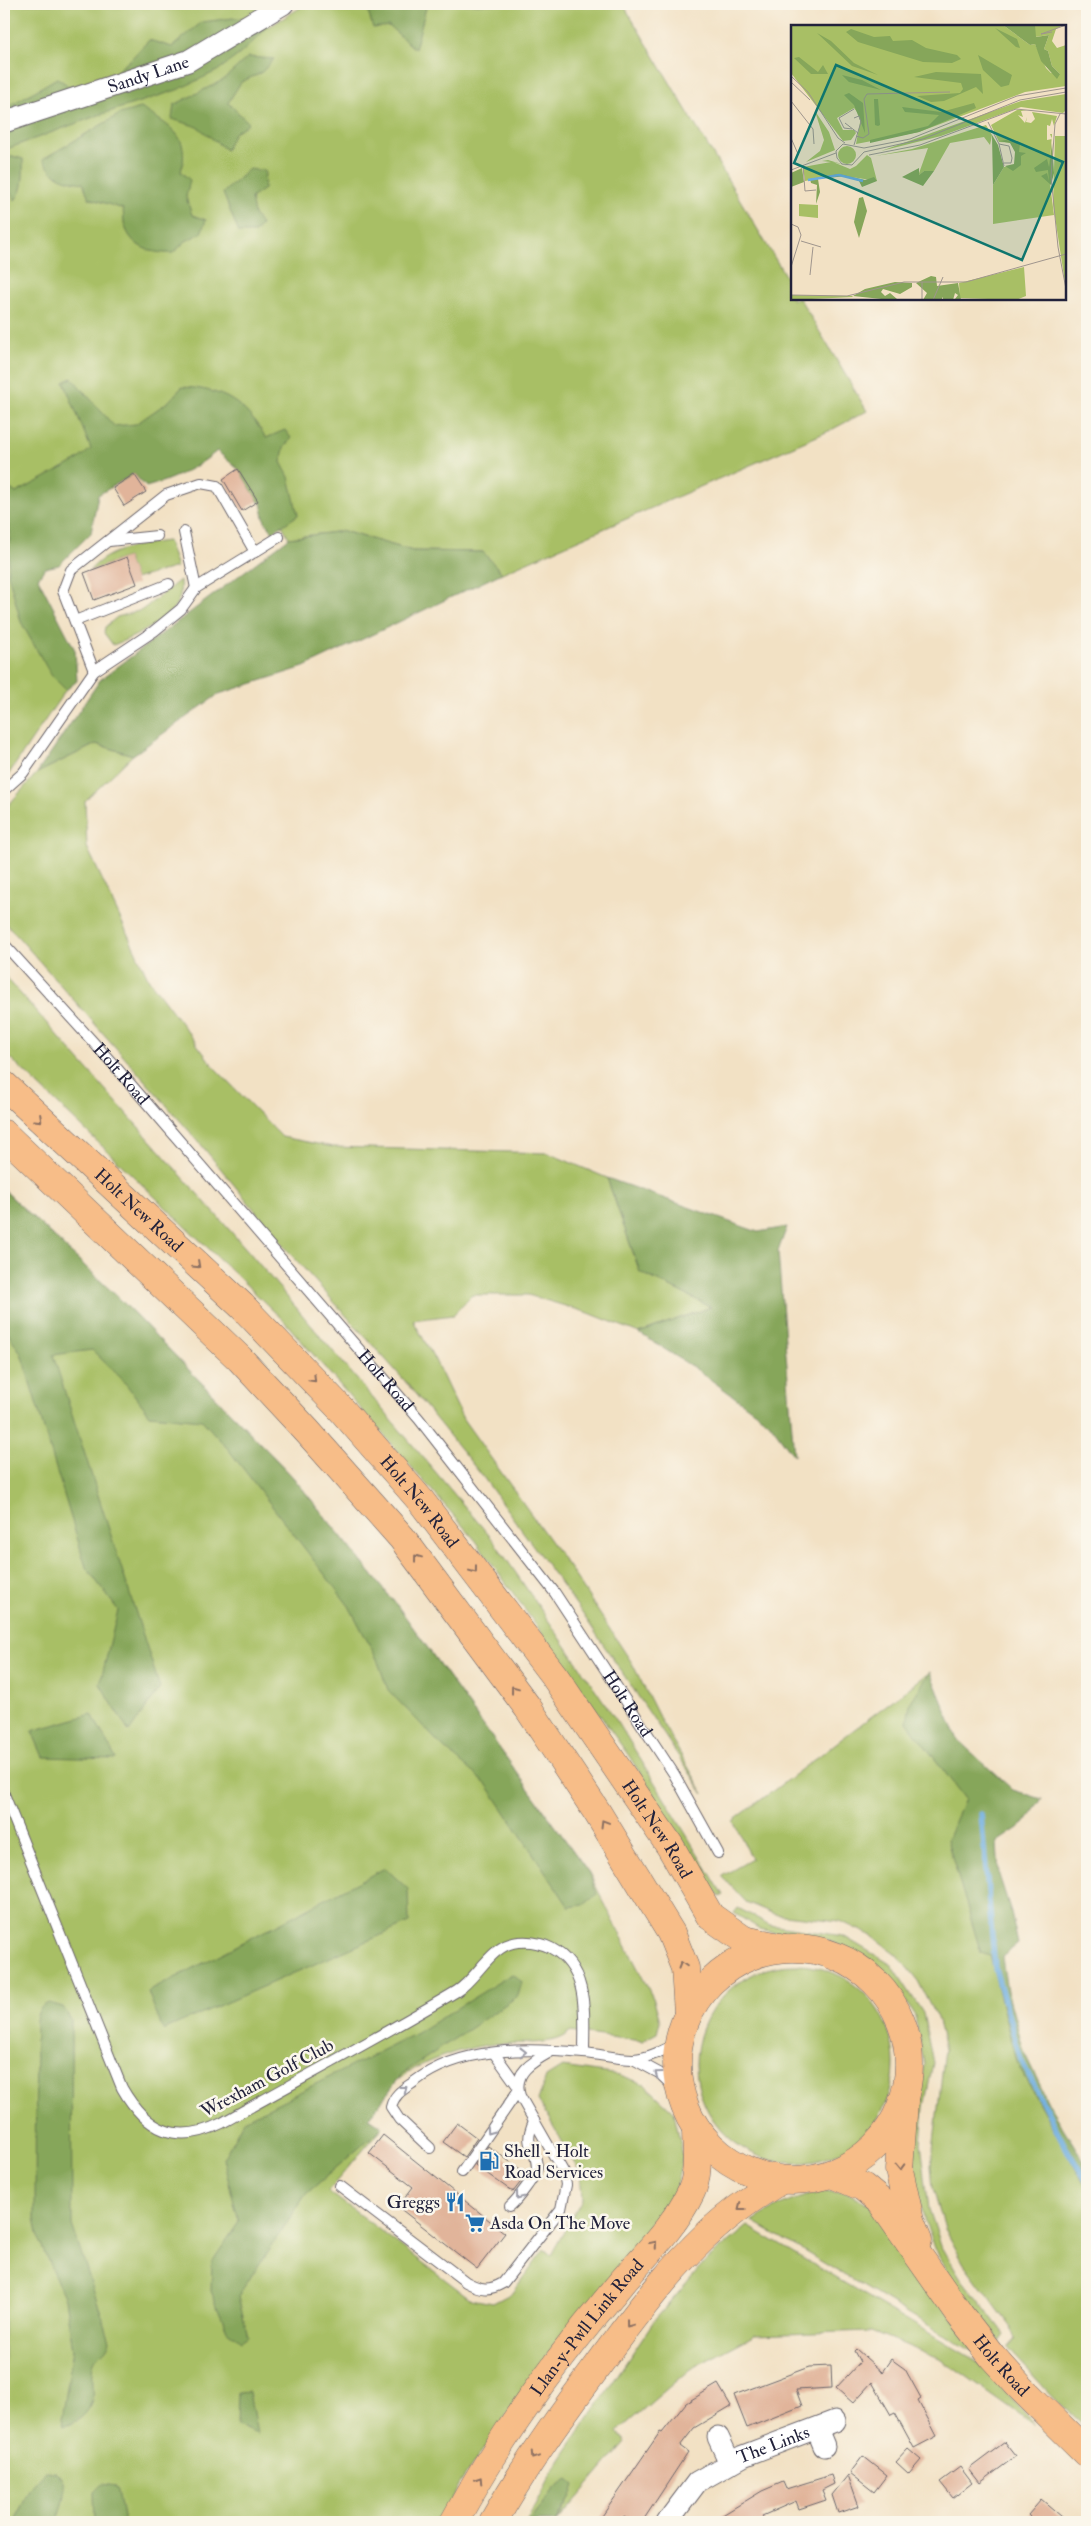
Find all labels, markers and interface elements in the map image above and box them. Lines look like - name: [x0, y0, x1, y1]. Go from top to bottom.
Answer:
- inset map: [791, 25, 1066, 300]
- street label: Sandy Lane: [105, 50, 193, 99]
- street label: Holt Road: [88, 1038, 154, 1110]
- one-way arrow: [34, 1113, 43, 1122]
- street label: Holt New Road: [89, 1164, 188, 1258]
- one-way arrow: [191, 1259, 200, 1268]
- street label: Holt Road: [352, 1345, 419, 1417]
- one-way arrow: [307, 1373, 316, 1382]
- street label: Holt New Road: [374, 1451, 464, 1553]
- one-way arrow: [414, 1554, 423, 1564]
- one-way arrow: [468, 1564, 476, 1573]
- street label: Holt Road: [597, 1666, 658, 1742]
- one-way arrow: [510, 1685, 520, 1694]
- street label: Holt New Road: [616, 1776, 697, 1883]
- one-way arrow: [601, 1820, 611, 1829]
- one-way arrow: [678, 1961, 688, 1970]
- street label: Wrexham Golf Club: [196, 2034, 338, 2124]
- one-way arrow: [520, 2047, 528, 2057]
- one-way arrow: [654, 2071, 664, 2080]
- one-way arrow: [398, 2087, 407, 2095]
- one-way arrow: [487, 2125, 496, 2134]
- place label: Shell - Holt Road Services: [504, 2140, 603, 2184]
- fuel station icon: Shell - Holt Road Services: [478, 2150, 500, 2172]
- one-way arrow: [894, 2164, 905, 2172]
- one-way arrow: [516, 2190, 524, 2199]
- place label: Greggs: [387, 2191, 440, 2214]
- restaurant icon: Greggs: [444, 2191, 466, 2213]
- one-way arrow: [737, 2201, 747, 2210]
- supermarket icon: Asda On The Move: [464, 2212, 486, 2234]
- place label: Asda On The Move: [489, 2212, 631, 2235]
- one-way arrow: [648, 2241, 656, 2250]
- street label: Llan-y-Pwll Link Road: [526, 2254, 649, 2401]
- one-way arrow: [626, 2318, 634, 2327]
- street label: Holt Road: [968, 2330, 1034, 2402]
- street label: The Links: [734, 2421, 813, 2469]
- one-way arrow: [531, 2450, 540, 2460]
- one-way arrow: [473, 2476, 482, 2486]

